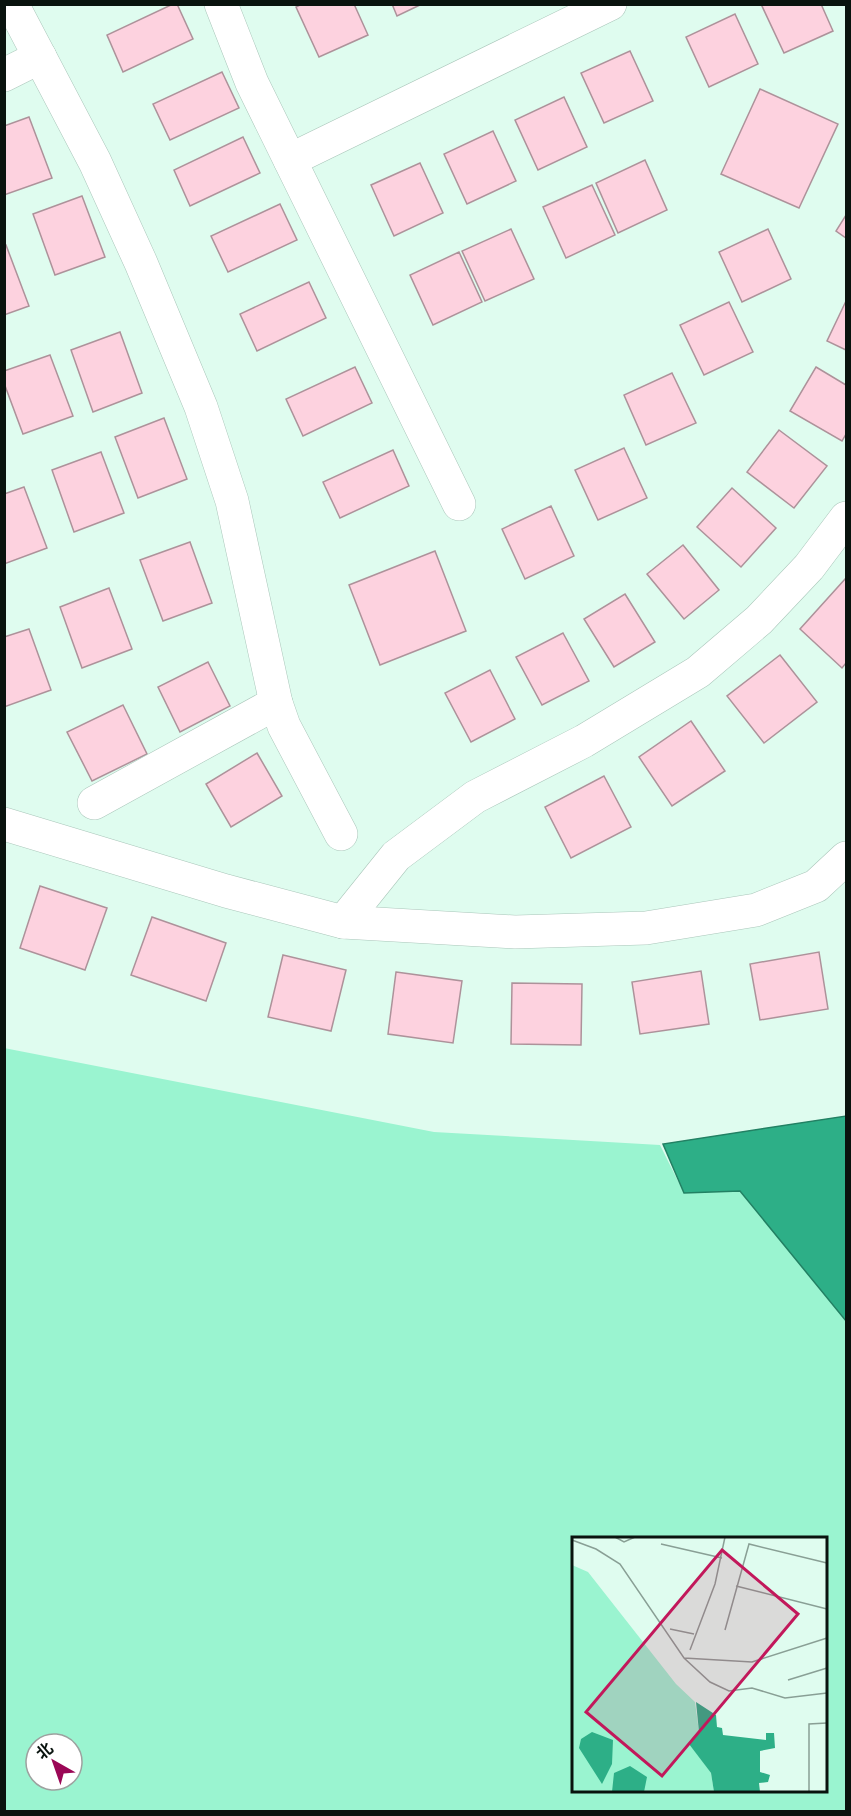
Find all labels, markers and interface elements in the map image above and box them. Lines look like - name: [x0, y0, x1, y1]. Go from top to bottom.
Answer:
- inset map: [572, 1537, 827, 1792]
- north arrow: [24, 1732, 84, 1792]
- text: 北: [32, 1738, 56, 1763]

